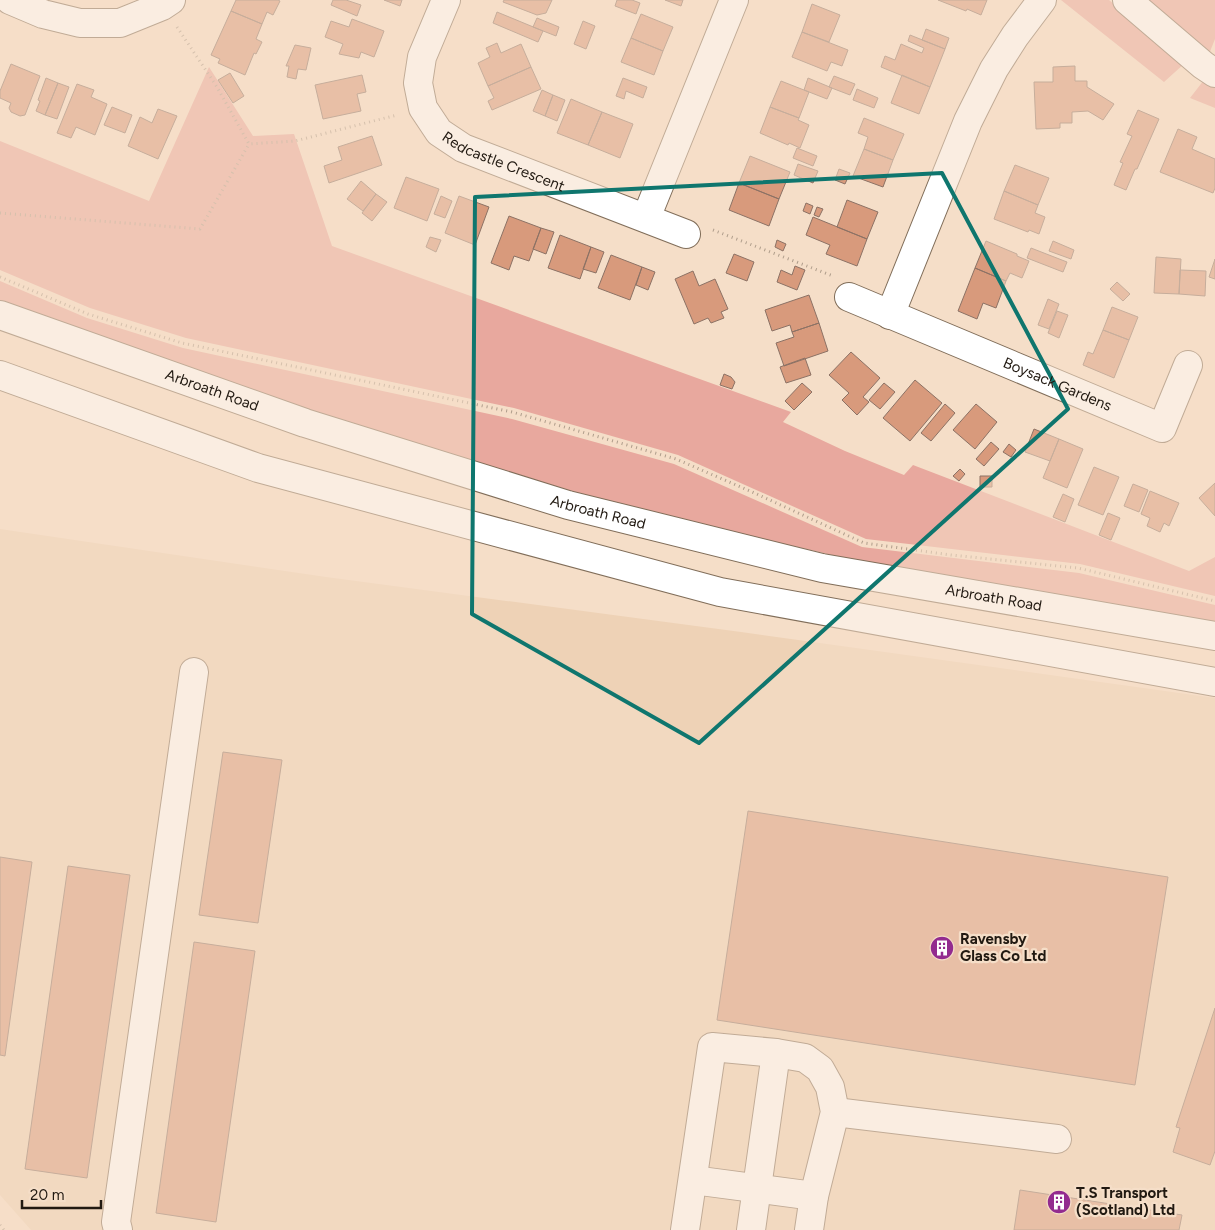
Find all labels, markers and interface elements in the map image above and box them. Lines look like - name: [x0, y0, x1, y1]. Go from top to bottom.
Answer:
- street label: Redcastle Crescent: [439, 128, 568, 196]
- street label: Boysack Gardens: [1001, 354, 1114, 415]
- street label: Arbroath Road: [163, 365, 261, 415]
- street label: Arbroath Road: [548, 491, 648, 533]
- street label: Arbroath Road: [944, 581, 1043, 615]
- place label: Ravensby Glass Co Ltd: [960, 930, 1046, 965]
- building icon: Ravensby Glass Co Ltd: [929, 935, 955, 961]
- scale bar: [22, 1178, 101, 1210]
- place label: T.S Transport (Scotland) Ltd: [1076, 1184, 1175, 1219]
- text: 20 m: [30, 1186, 64, 1204]
- building icon: T.S Transport (Scotland) Ltd: [1046, 1189, 1072, 1215]

